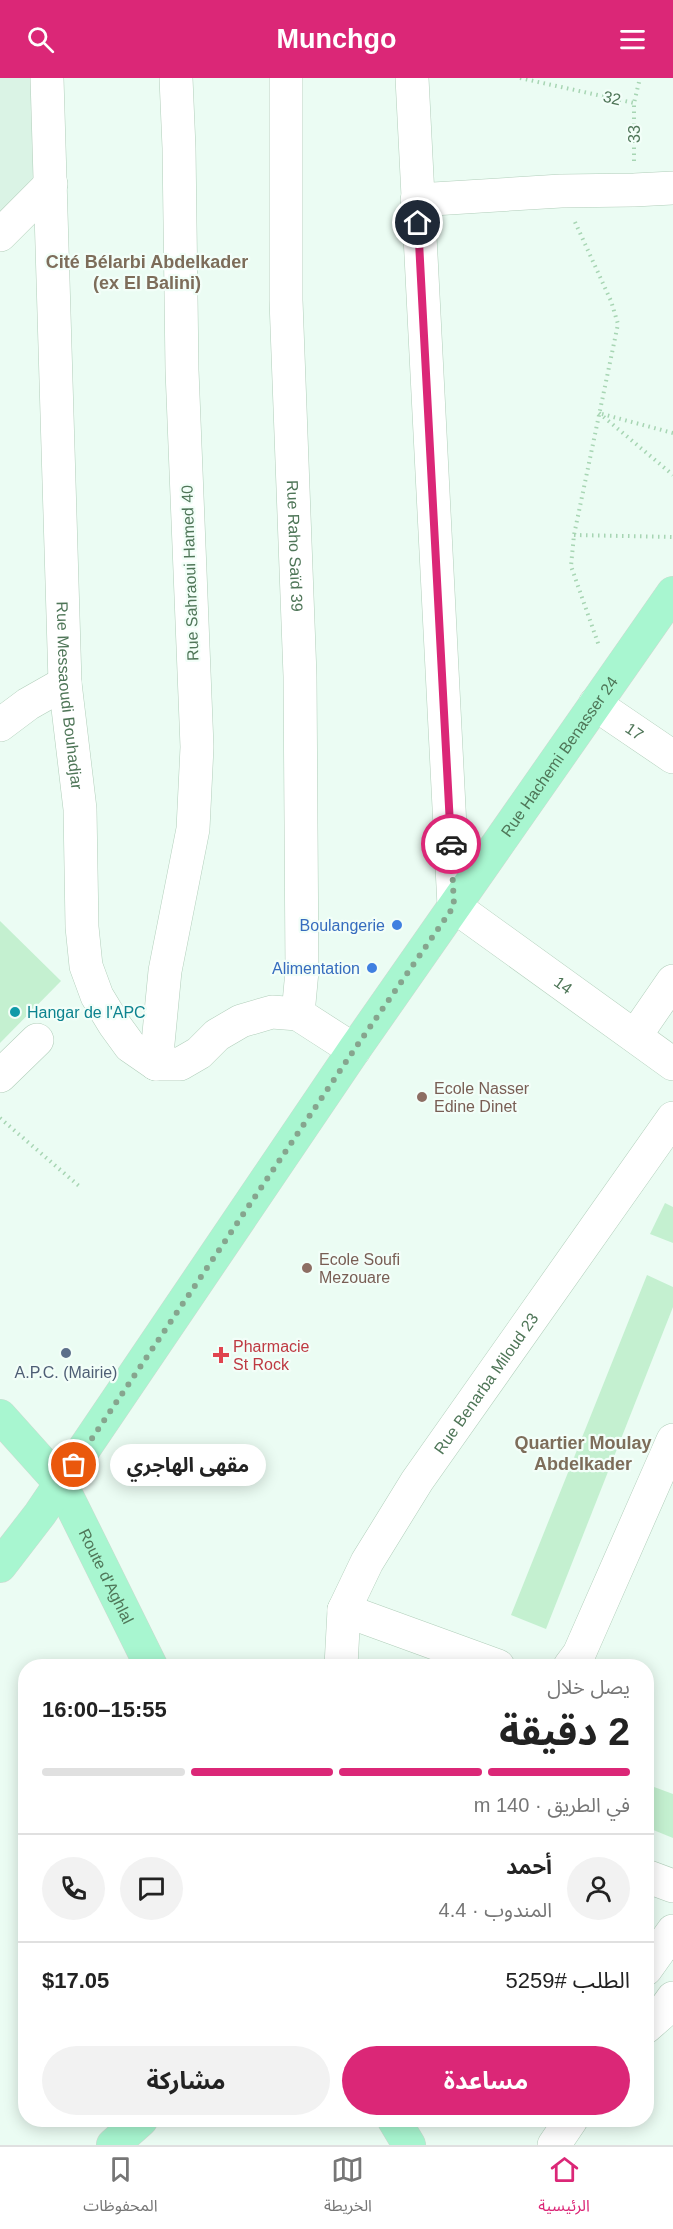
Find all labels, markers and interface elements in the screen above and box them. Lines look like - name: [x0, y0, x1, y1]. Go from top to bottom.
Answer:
- icon: search: [24, 23, 57, 56]
- icon: menu: [616, 23, 649, 56]
- text: Munchgo: [277, 24, 397, 54]
- street label: 32: [602, 88, 623, 108]
- street label: 33: [626, 125, 643, 143]
- pin: [392, 197, 443, 248]
- icon: home: [401, 206, 434, 239]
- district label: Cité Bélarbi Abdelkader (ex El Balini): [46, 252, 248, 293]
- street label: Rue Raho Saïd 39: [284, 480, 306, 612]
- street label: Rue Sahraoui Hamed 40: [178, 485, 202, 661]
- street label: Rue Messaoudi Bouhadjar: [54, 601, 86, 791]
- street label: Rue Hachemi Benasser 24: [497, 673, 621, 840]
- street label: 17: [623, 719, 647, 743]
- courier: [421, 814, 481, 874]
- icon: car: [435, 828, 468, 861]
- place label: Boulangerie: [300, 917, 385, 934]
- marker: Boulangerie: [390, 918, 404, 932]
- place label: Alimentation: [272, 960, 360, 977]
- marker: Alimentation: [365, 961, 379, 975]
- street label: 14: [551, 973, 576, 997]
- place label: Hangar de l'APC: [27, 1004, 146, 1021]
- marker: Hangar de l'APC: [8, 1005, 22, 1019]
- place label: Ecole Nasser Edine Dinet: [434, 1080, 530, 1115]
- marker: Ecole Nasser Edine Dinet: [415, 1090, 429, 1104]
- place label: Ecole Soufi Mezouare: [319, 1251, 400, 1286]
- marker: Ecole Soufi Mezouare: [300, 1261, 314, 1275]
- street label: Rue Benarba Miloud 23: [430, 1310, 541, 1457]
- place label: Pharmacie St Rock: [233, 1338, 310, 1373]
- marker: A.P.C. (Mairie): [59, 1346, 73, 1360]
- marker: Pharmacie St Rock: [214, 1348, 228, 1362]
- place label: A.P.C. (Mairie): [15, 1364, 117, 1381]
- district label: Quartier Moulay Abdelkader: [514, 1433, 652, 1474]
- pin: [48, 1439, 99, 1490]
- callout: مقهى الهاجري: [110, 1444, 266, 1486]
- icon: bag: [57, 1448, 90, 1481]
- text: مقهى الهاجري: [127, 1454, 249, 1476]
- street label: Route d'Aghlal: [76, 1526, 137, 1626]
- text: يصل خلال: [547, 1676, 630, 1698]
- text: 15:55–16:00: [42, 1697, 167, 1722]
- text: 2 دقيقة: [499, 1710, 630, 1753]
- text: في الطريق · 140 m: [474, 1794, 630, 1816]
- text: أحمد: [506, 1854, 552, 1879]
- button: phone: [42, 1857, 105, 1920]
- button: chat: [120, 1857, 183, 1920]
- button: person: [567, 1857, 630, 1920]
- text: المندوب · 4.4: [439, 1899, 552, 1921]
- text: $17.05: [42, 1968, 109, 1993]
- text: الطلب #5259: [505, 1968, 630, 1993]
- button: مشاركة: [42, 2046, 330, 2115]
- button: مساعدة: [342, 2046, 630, 2115]
- tab: المحفوظات: [83, 2153, 158, 2223]
- tab: الخريطة: [324, 2153, 372, 2223]
- tab: الرئيسية: [538, 2153, 590, 2223]

